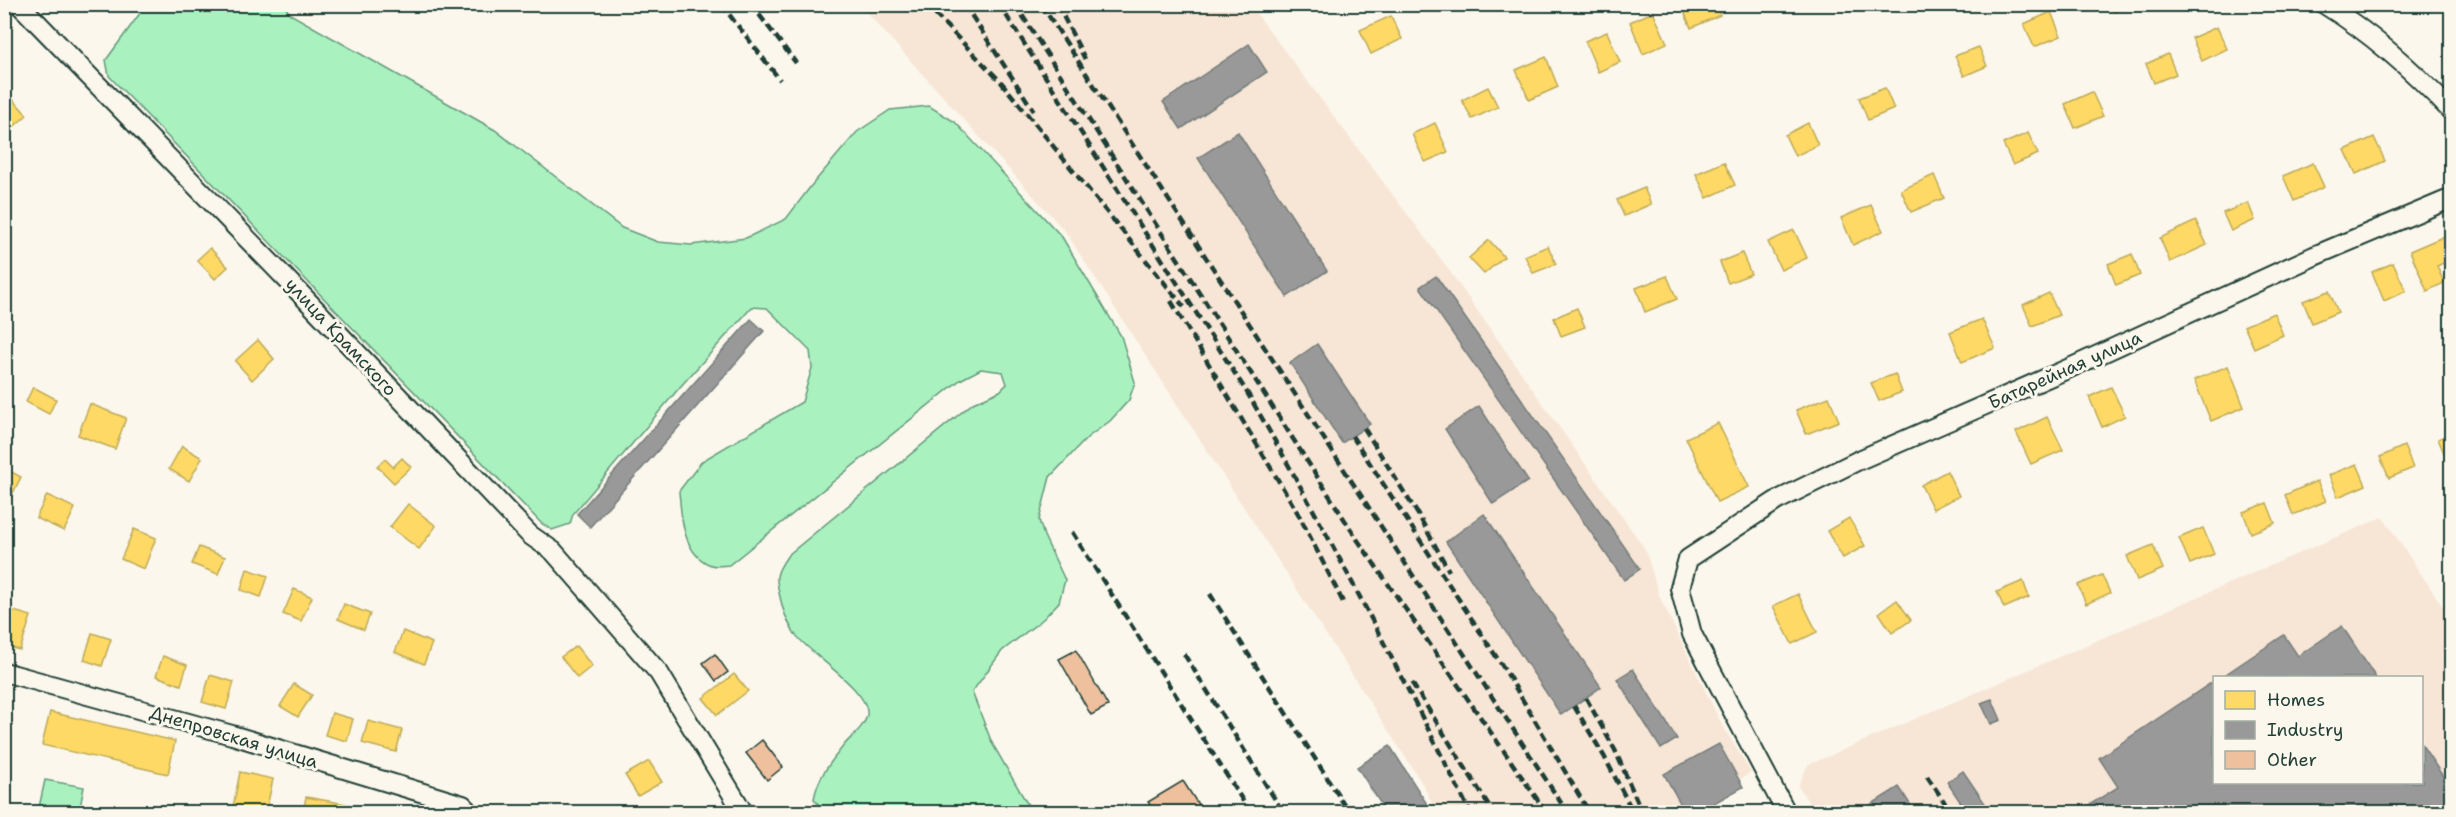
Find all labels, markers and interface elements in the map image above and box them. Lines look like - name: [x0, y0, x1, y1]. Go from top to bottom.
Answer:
- street label: улица Крамского: [280, 273, 402, 401]
- street label: Батарейная улица: [1984, 325, 2146, 415]
- legend: [2213, 676, 2423, 784]
- text: Homes: [2267, 688, 2325, 712]
- street label: Днепровская улица: [147, 700, 321, 774]
- text: Industry: [2267, 718, 2343, 742]
- text: Other: [2267, 748, 2317, 772]

